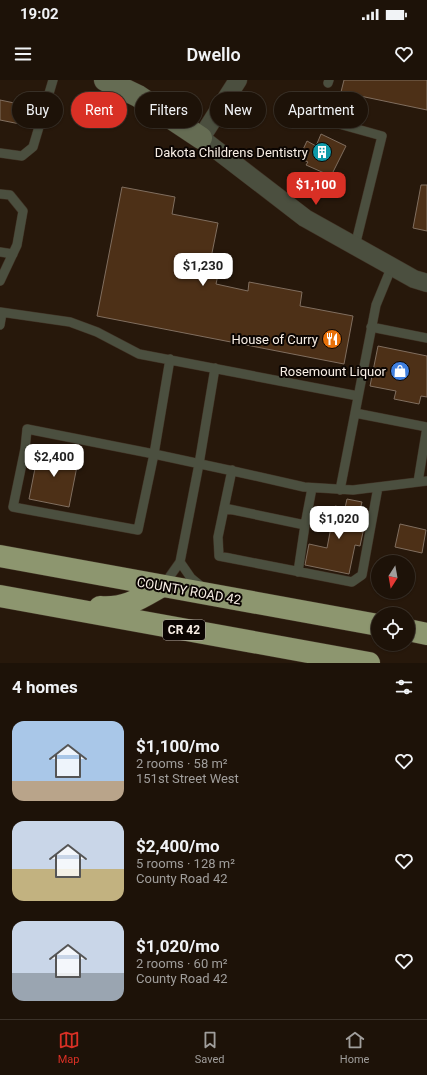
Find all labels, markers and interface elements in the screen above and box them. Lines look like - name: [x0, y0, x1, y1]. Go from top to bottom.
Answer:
- text: 19:02: [20, 5, 59, 23]
- icon: menu: [12, 43, 34, 65]
- icon: heart: [393, 43, 415, 65]
- text: Dwello: [186, 44, 241, 65]
- chip: Buy: [12, 92, 63, 128]
- chip: Rent: [71, 92, 127, 128]
- chip: Filters: [135, 92, 202, 128]
- chip: New: [210, 92, 266, 128]
- chip: Apartment: [274, 92, 368, 128]
- building icon: Dakota Childrens Dentistry: [311, 141, 333, 163]
- place label: Dakota Childrens Dentistry: [155, 145, 308, 160]
- pin: $1,100: [283, 172, 349, 206]
- text: $1,100: [296, 177, 336, 192]
- pin: $1,230: [170, 253, 236, 287]
- text: $1,230: [183, 258, 223, 273]
- restaurant icon: House of Curry: [321, 328, 343, 350]
- place label: House of Curry: [231, 332, 318, 347]
- shop icon: Rosemount Liquor: [389, 360, 411, 382]
- place label: Rosemount Liquor: [280, 364, 387, 379]
- pin: $2,400: [21, 444, 87, 478]
- text: $2,400: [34, 449, 74, 464]
- pin: $1,020: [306, 506, 372, 540]
- text: $1,020: [319, 511, 359, 526]
- north arrow: [371, 555, 415, 599]
- map controls: [371, 555, 415, 651]
- street label: COUNTY ROAD 42: [136, 574, 242, 608]
- button: locate: [371, 607, 415, 651]
- road number: CR 42: [163, 620, 205, 640]
- icon: filters: [393, 676, 415, 698]
- text: 4 homes: [12, 677, 78, 697]
- text: $1,100/mo: [136, 736, 220, 756]
- icon: home: [44, 737, 92, 785]
- icon: heart: [393, 750, 415, 772]
- text: 2 rooms · 58 m²: [136, 756, 228, 771]
- text: 151st Street West: [136, 771, 239, 786]
- text: $2,400/mo: [136, 836, 220, 856]
- icon: home: [44, 837, 92, 885]
- icon: heart: [393, 850, 415, 872]
- text: 5 rooms · 128 m²: [136, 856, 235, 871]
- text: County Road 42: [136, 871, 228, 886]
- text: $1,020/mo: [136, 936, 220, 956]
- icon: home: [44, 937, 92, 985]
- icon: heart: [393, 950, 415, 972]
- text: 2 rooms · 60 m²: [136, 956, 228, 971]
- text: County Road 42: [136, 971, 228, 986]
- tab: Map: [58, 1029, 80, 1066]
- tab: Saved: [195, 1029, 225, 1066]
- tab: Home: [340, 1029, 369, 1066]

